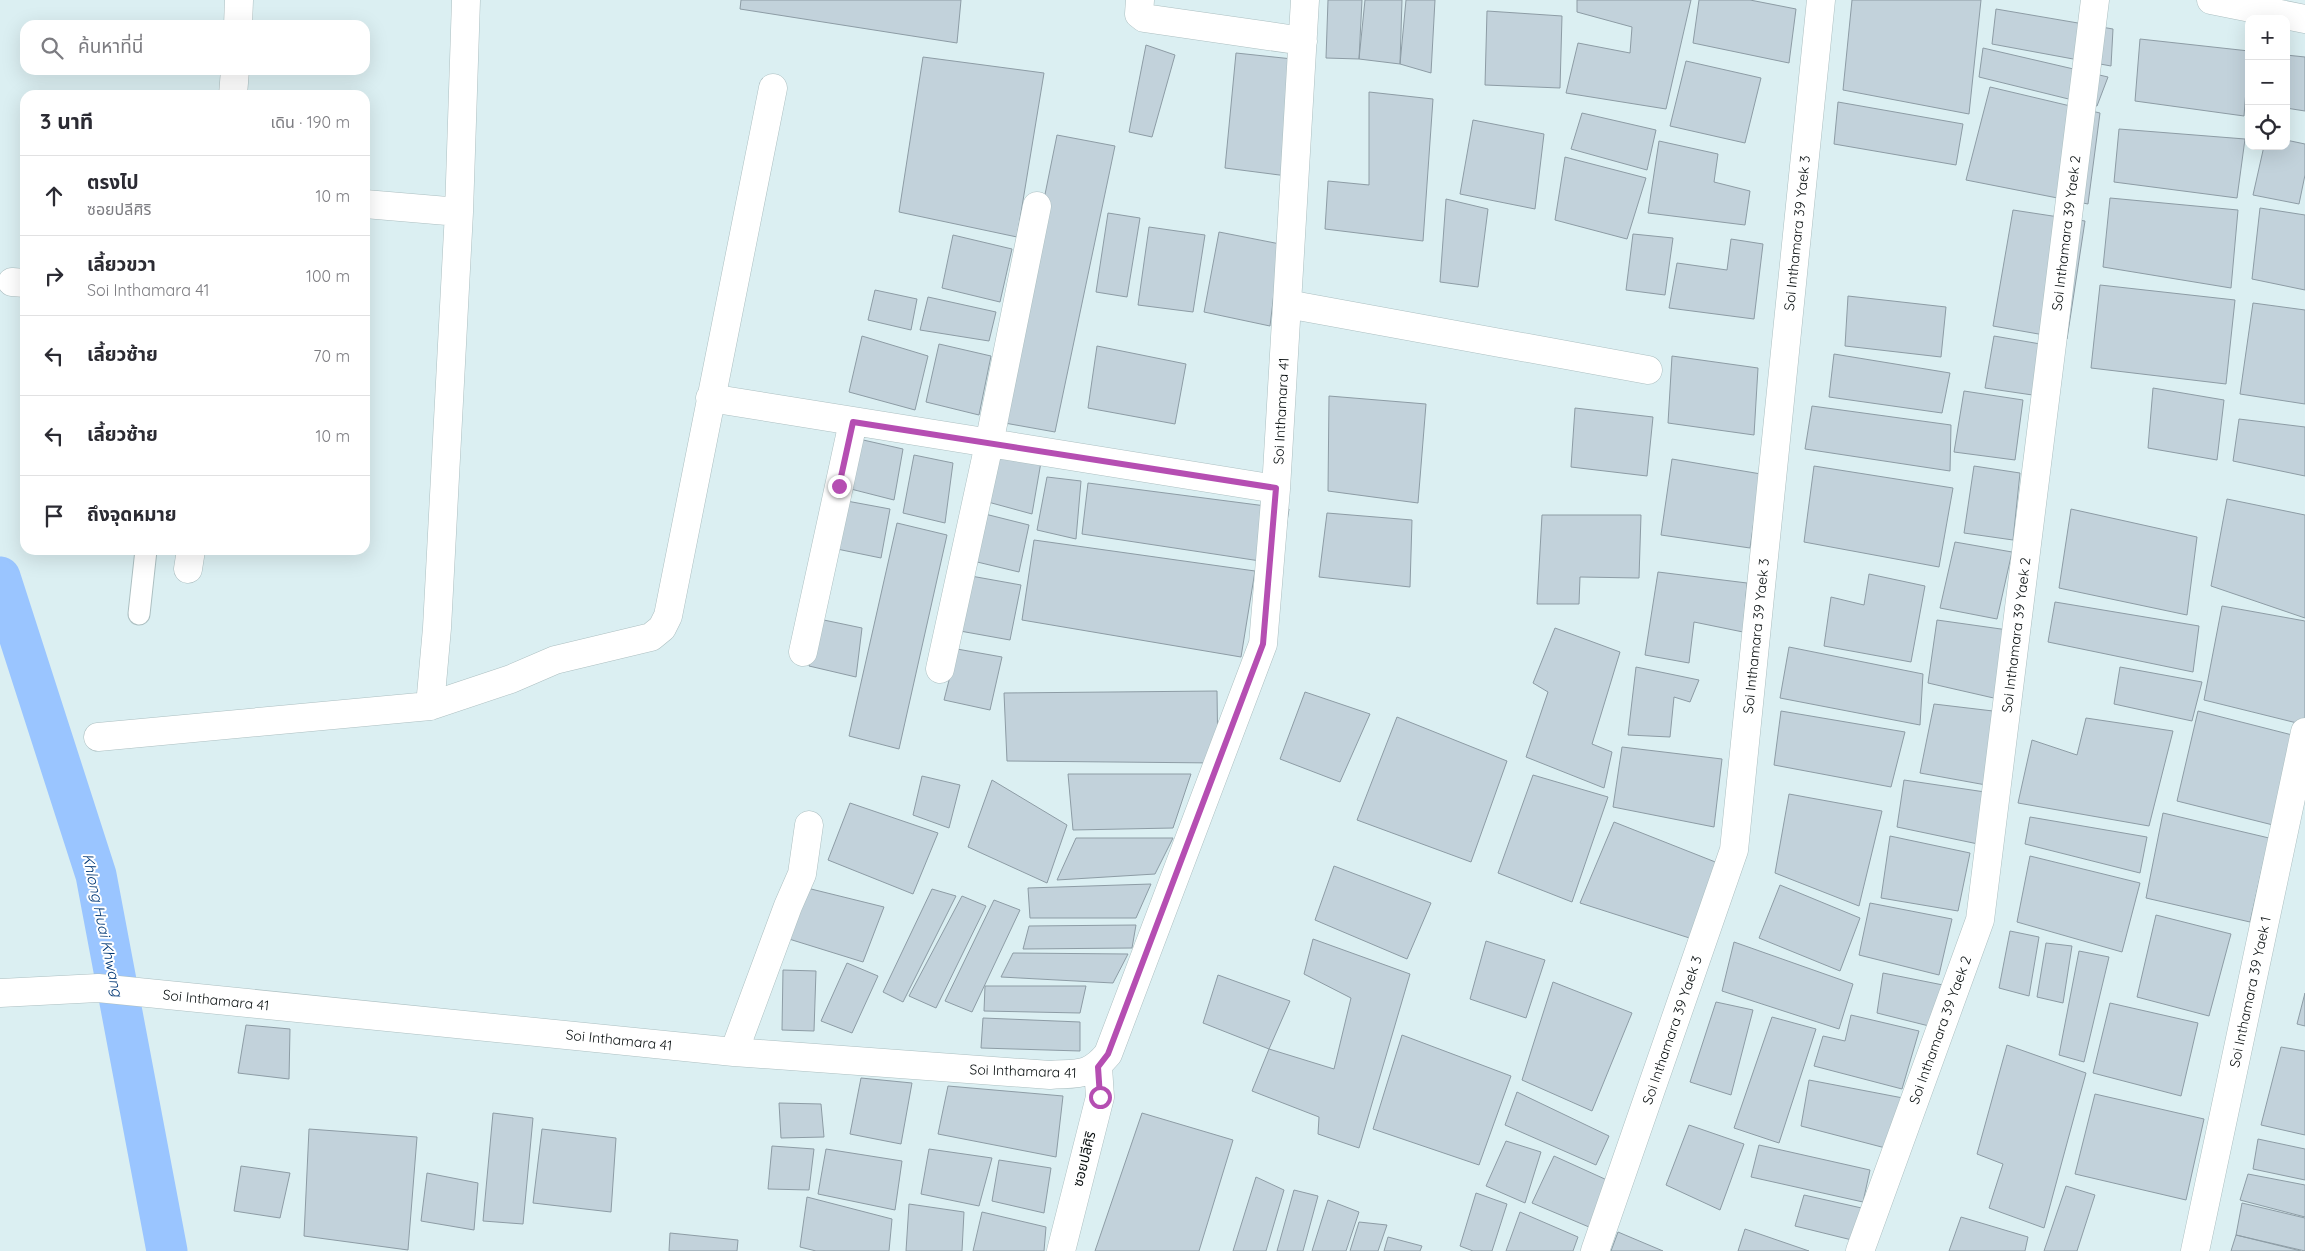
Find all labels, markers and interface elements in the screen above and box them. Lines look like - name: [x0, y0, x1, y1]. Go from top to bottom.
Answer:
- map controls: [2245, 15, 2290, 150]
- button: +: [2245, 15, 2290, 60]
- search box: [20, 20, 370, 75]
- icon: search: [38, 34, 66, 62]
- text: ค้นหาที่นี่: [78, 34, 143, 58]
- button: −: [2245, 60, 2290, 105]
- button: locate: [2245, 105, 2290, 150]
- text: 3 นาที: [40, 108, 93, 134]
- text: เดิน · 190 m: [271, 112, 350, 132]
- street label: Soi Inthamara 39 Yaek 3: [1780, 154, 1814, 312]
- street label: Soi Inthamara 39 Yaek 2: [2048, 154, 2084, 312]
- text: ตรงไป: [87, 170, 139, 194]
- icon: ahead: [40, 182, 68, 210]
- text: 10 m: [316, 186, 350, 206]
- text: ซอยปลีศิริ: [87, 199, 151, 219]
- text: เลี้ยวขวา: [87, 252, 156, 276]
- icon: right: [40, 262, 68, 290]
- text: 100 m: [306, 266, 350, 286]
- text: Soi Inthamara 41: [87, 280, 209, 300]
- icon: left: [40, 342, 68, 370]
- text: เลี้ยวซ้าย: [87, 342, 158, 366]
- text: 70 m: [313, 346, 350, 366]
- street label: Soi Inthamara 41: [1269, 357, 1293, 465]
- icon: left: [40, 422, 68, 450]
- text: เลี้ยวซ้าย: [87, 422, 158, 446]
- text: 10 m: [316, 426, 350, 446]
- route end: [828, 475, 851, 498]
- icon: arrive: [40, 502, 68, 530]
- text: ถึงจุดหมาย: [87, 502, 177, 526]
- street label: Soi Inthamara 39 Yaek 2: [1998, 556, 2034, 714]
- street label: Soi Inthamara 39 Yaek 3: [1739, 557, 1773, 715]
- water label: Khlong Huai Khwang: [79, 852, 128, 1000]
- street label: Soi Inthamara 39 Yaek 1: [2225, 915, 2275, 1069]
- street label: Soi Inthamara 39 Yaek 3: [1638, 953, 1706, 1107]
- street label: Soi Inthamara 39 Yaek 2: [1905, 953, 1975, 1107]
- street label: Soi Inthamara 41: [162, 985, 270, 1015]
- street label: Soi Inthamara 41: [565, 1025, 673, 1055]
- street label: Soi Inthamara 41: [969, 1060, 1077, 1082]
- route start: [1089, 1086, 1112, 1109]
- street label: ซอยปลีศิริ: [1068, 1129, 1100, 1188]

